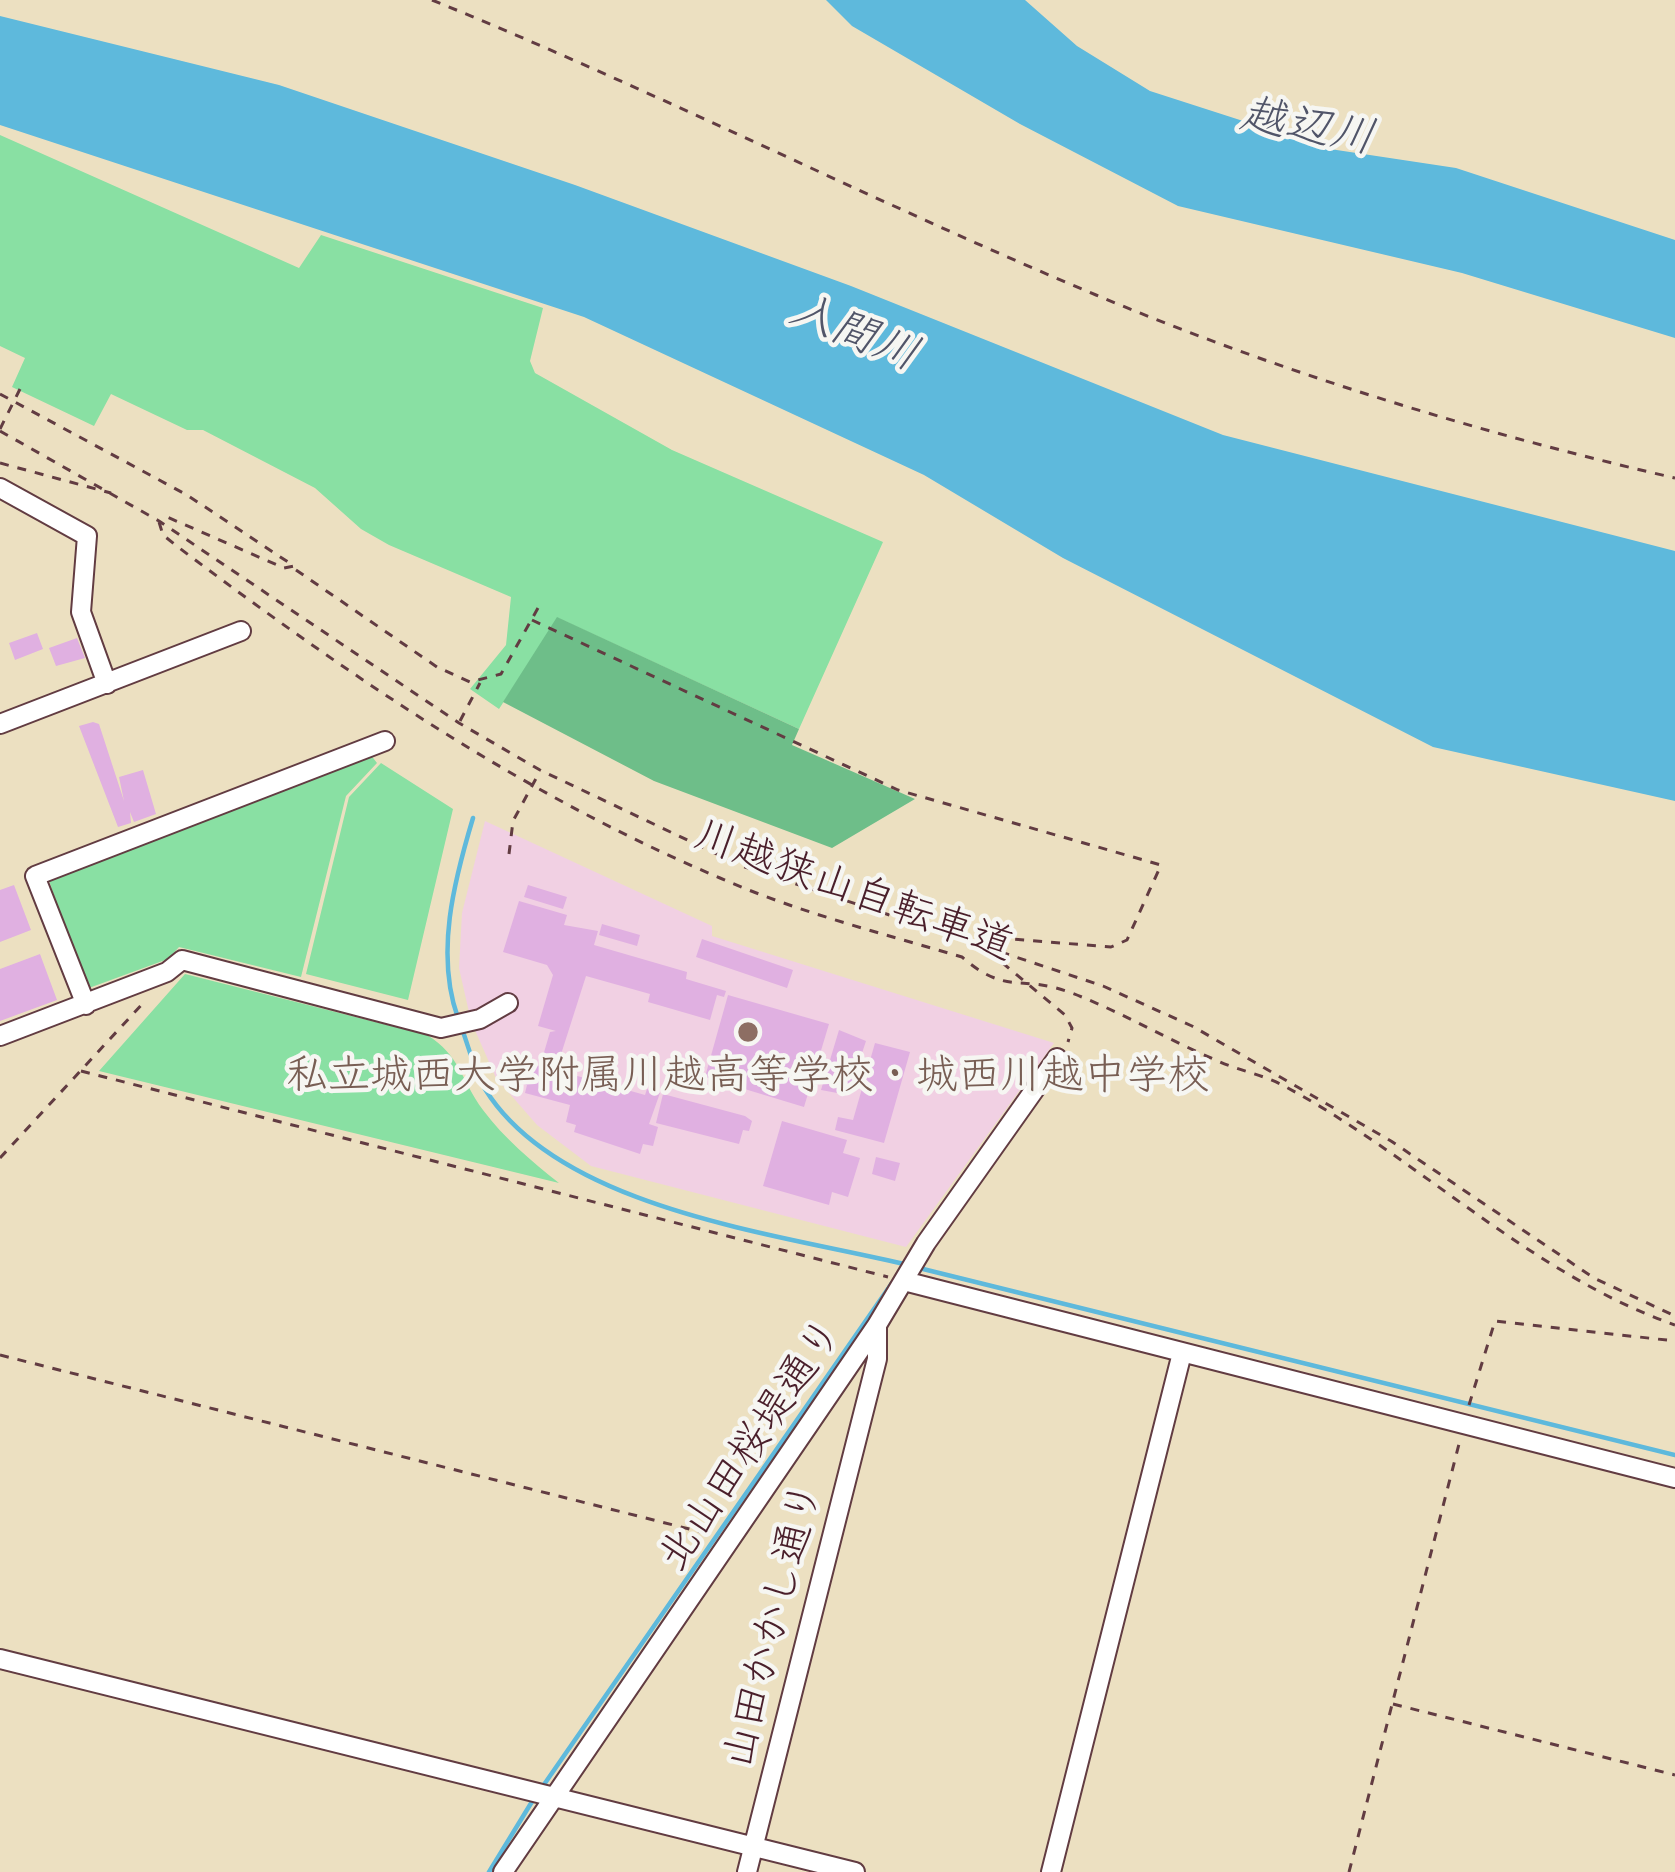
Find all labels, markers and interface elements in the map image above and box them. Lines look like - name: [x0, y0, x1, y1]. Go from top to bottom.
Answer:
- water label: 越辺川: [1237, 88, 1379, 166]
- water label: 入間川: [781, 283, 927, 383]
- street label: 川越狭山自転車道: [688, 810, 1020, 972]
- marker: 私立城西大学附属川越高等学校・城西川越中学校: [735, 1019, 761, 1045]
- place label: 私立城西大学附属川越高等学校・城西川越中学校: [286, 1051, 1210, 1101]
- street label: 北山田桜堤通り: [648, 1309, 854, 1581]
- street label: 山田かかし通り: [713, 1476, 833, 1774]

